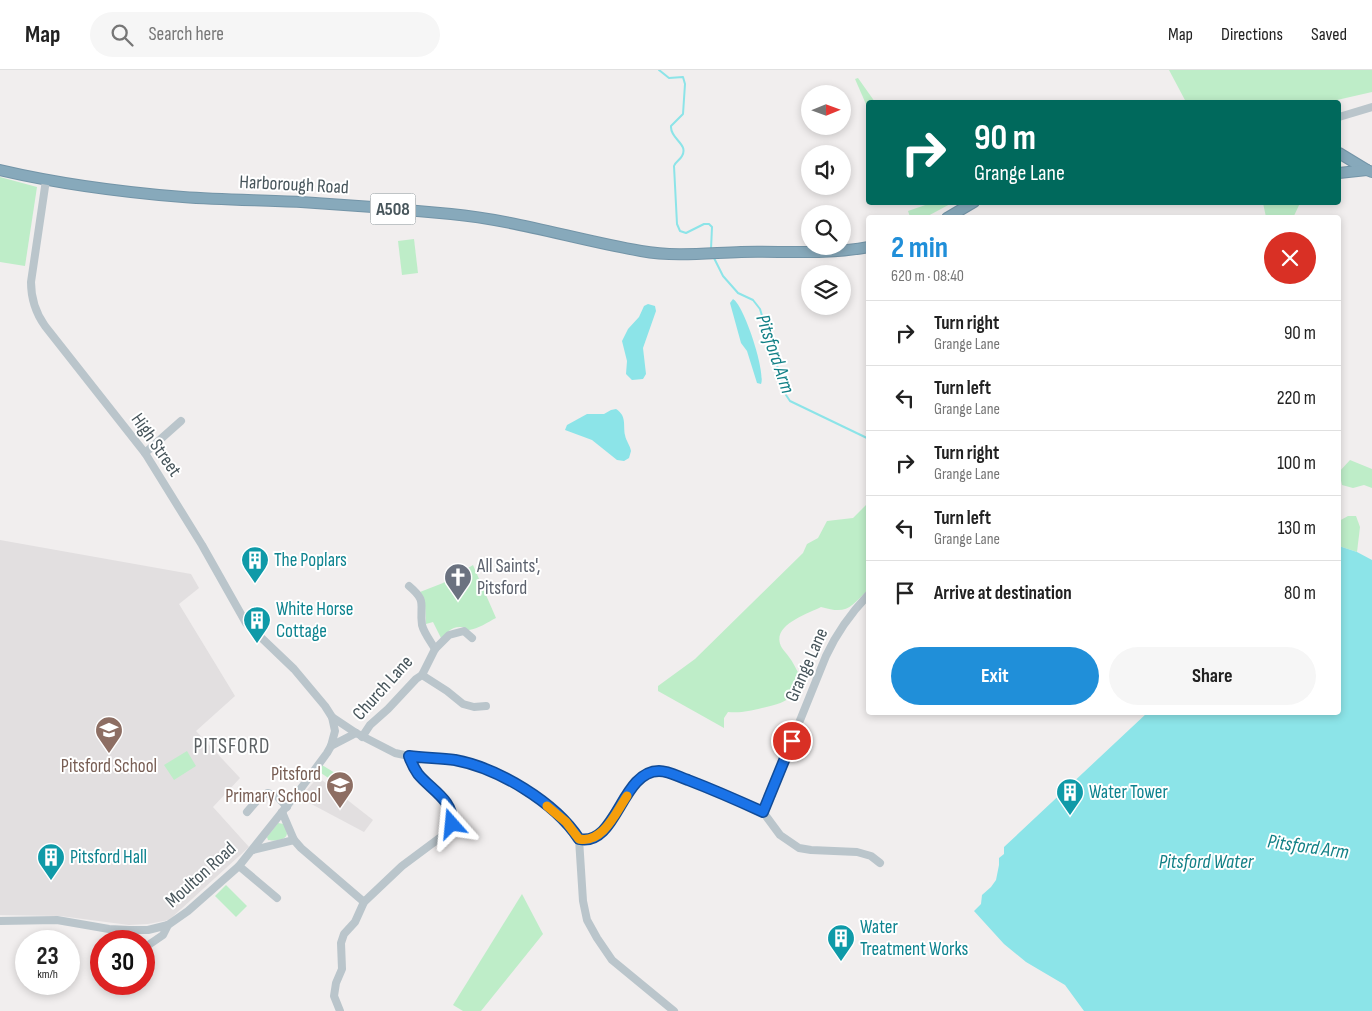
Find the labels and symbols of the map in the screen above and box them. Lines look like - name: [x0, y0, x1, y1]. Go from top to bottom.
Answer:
- north arrow: [801, 85, 851, 135]
- street label: Harborough Road: [239, 171, 349, 199]
- road number: A508: [370, 194, 416, 224]
- water label: Pitsford Arm: [750, 311, 800, 397]
- street label: High Street: [126, 409, 186, 481]
- building icon: The Poplars: [240, 545, 270, 584]
- place label: The Poplars: [274, 549, 347, 572]
- place label: All Saints', Pitsford: [476, 555, 540, 600]
- church icon: All Saints', Pitsford: [443, 562, 473, 601]
- place label: White Horse Cottage: [276, 598, 354, 643]
- building icon: White Horse Cottage: [242, 605, 272, 644]
- street label: Grange Lane: [781, 625, 833, 705]
- street label: Church Lane: [348, 651, 418, 725]
- school or university icon: Pitsford School: [94, 715, 124, 754]
- pin: [771, 720, 813, 762]
- district label: PITSFORD: [194, 734, 270, 759]
- place label: Pitsford School: [61, 755, 157, 778]
- place label: Pitsford Primary School: [225, 763, 321, 808]
- school or university icon: Pitsford Primary School: [325, 770, 355, 809]
- building icon: Water Tower: [1055, 777, 1085, 816]
- place label: Water Tower: [1089, 781, 1168, 804]
- position arrow: [425, 797, 477, 849]
- water label: Pitsford Arm: [1266, 829, 1351, 865]
- street label: Moulton Road: [161, 837, 241, 913]
- building icon: Pitsford Hall: [36, 842, 66, 881]
- place label: Pitsford Hall: [70, 846, 147, 869]
- water label: Pitsford Water: [1159, 850, 1255, 874]
- place label: Water Treatment Works: [860, 916, 968, 961]
- building icon: Water Treatment Works: [826, 923, 856, 962]
- speed limit sign: 30: [90, 930, 155, 995]

